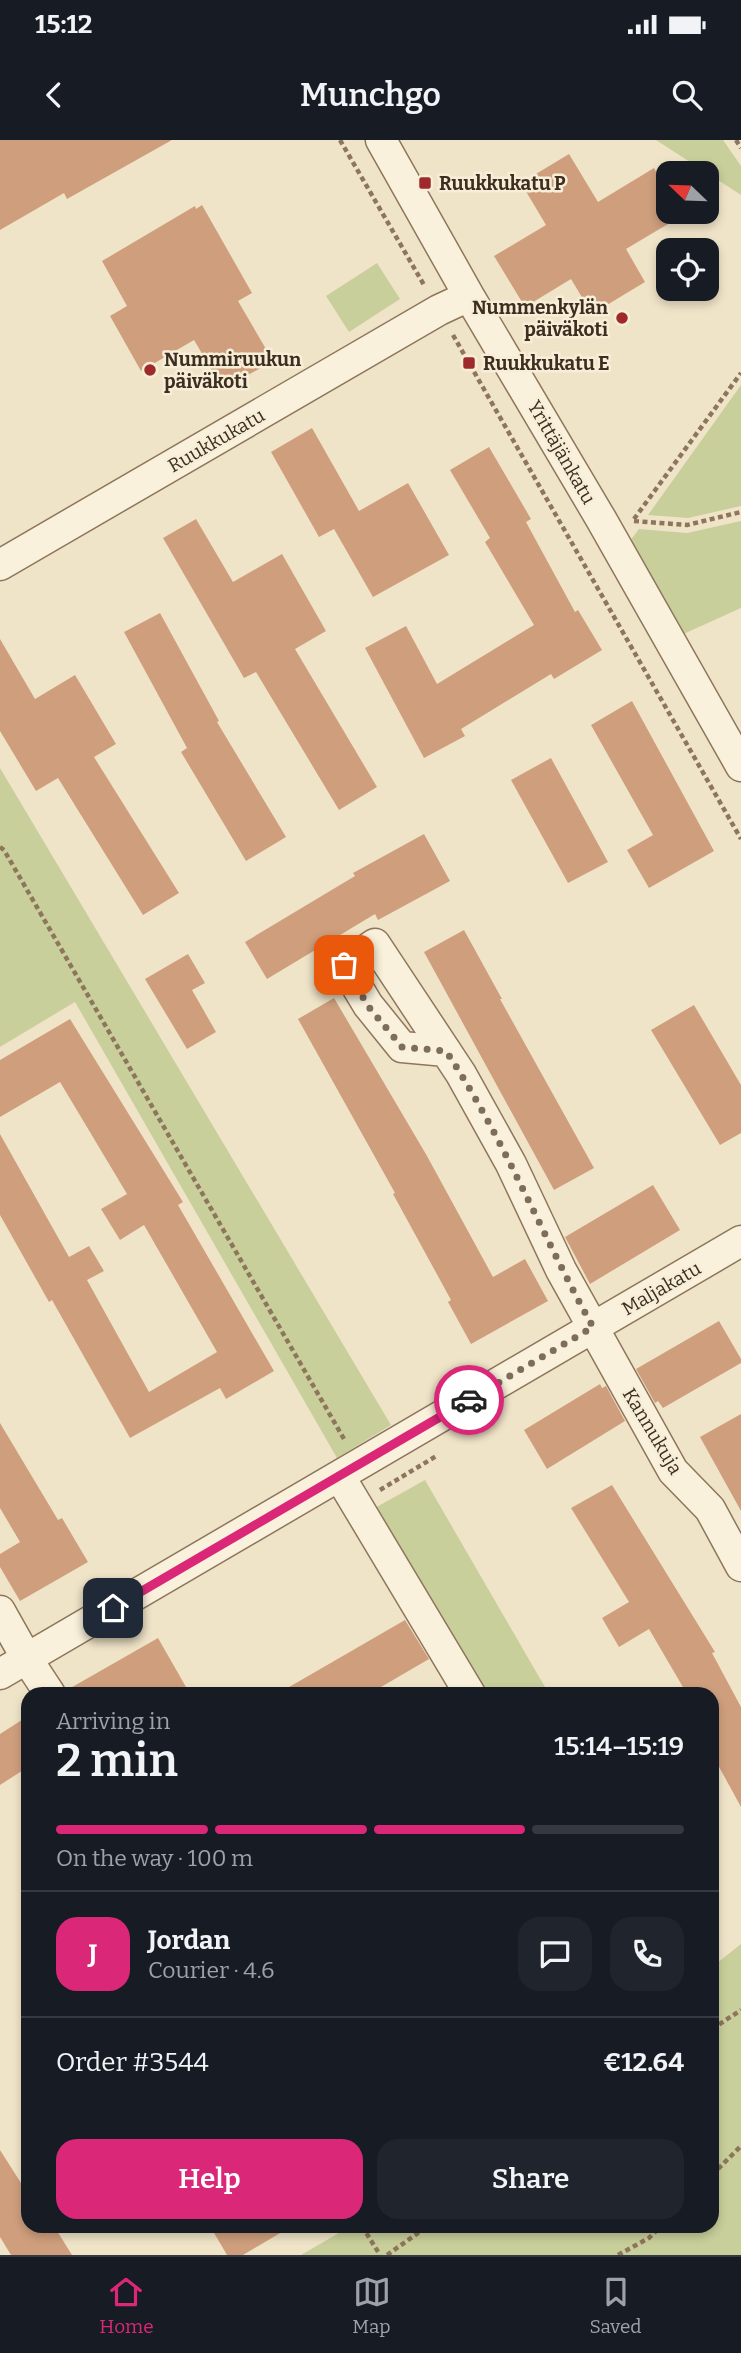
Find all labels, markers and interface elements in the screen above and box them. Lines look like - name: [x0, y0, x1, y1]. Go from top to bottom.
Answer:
- text: 15:12: [35, 9, 92, 40]
- icon: back: [35, 76, 73, 114]
- text: Munchgo: [300, 76, 441, 114]
- icon: search: [668, 76, 706, 114]
- north arrow: [656, 161, 719, 224]
- map controls: [656, 161, 719, 301]
- place label: Ruukkukatu P: [439, 172, 566, 195]
- marker: Ruukkukatu P: [417, 175, 433, 191]
- button: locate: [656, 238, 719, 301]
- place label: Nummenkylän päiväkoti: [472, 296, 609, 341]
- marker: Nummenkylän päiväkoti: [614, 310, 630, 326]
- place label: Nummiruukun päiväkoti: [164, 348, 302, 393]
- place label: Ruukkukatu E: [483, 352, 610, 375]
- marker: Ruukkukatu E: [461, 355, 477, 371]
- marker: Nummiruukun päiväkoti: [142, 362, 158, 378]
- street label: Yrittäjänkatu: [523, 396, 601, 508]
- street label: Ruukkukatu: [164, 403, 269, 477]
- pin: [314, 935, 374, 995]
- icon: bag: [325, 946, 363, 984]
- street label: Maljakatu: [618, 1257, 705, 1320]
- courier: [434, 1365, 504, 1435]
- icon: car: [450, 1381, 488, 1419]
- street label: Kannukuja: [618, 1384, 688, 1479]
- pin: [83, 1578, 143, 1638]
- icon: home: [94, 1589, 132, 1627]
- text: Arriving in: [56, 1707, 170, 1735]
- text: 15:14–15:19: [554, 1731, 684, 1762]
- text: 2 min: [56, 1733, 178, 1788]
- text: On the way · 100 m: [56, 1844, 253, 1872]
- button: chat: [518, 1917, 592, 1991]
- button: phone: [610, 1917, 684, 1991]
- text: Jordan: [148, 1925, 230, 1956]
- text: J: [89, 1939, 97, 1970]
- text: Courier · 4.6: [148, 1956, 275, 1984]
- text: Order #3544: [56, 2047, 209, 2078]
- text: €12.64: [603, 2047, 684, 2078]
- button: Help: [56, 2139, 363, 2219]
- button: Share: [377, 2139, 684, 2219]
- tab: Home: [99, 2273, 154, 2338]
- tab: Map: [352, 2273, 391, 2338]
- tab: Saved: [589, 2273, 642, 2338]

